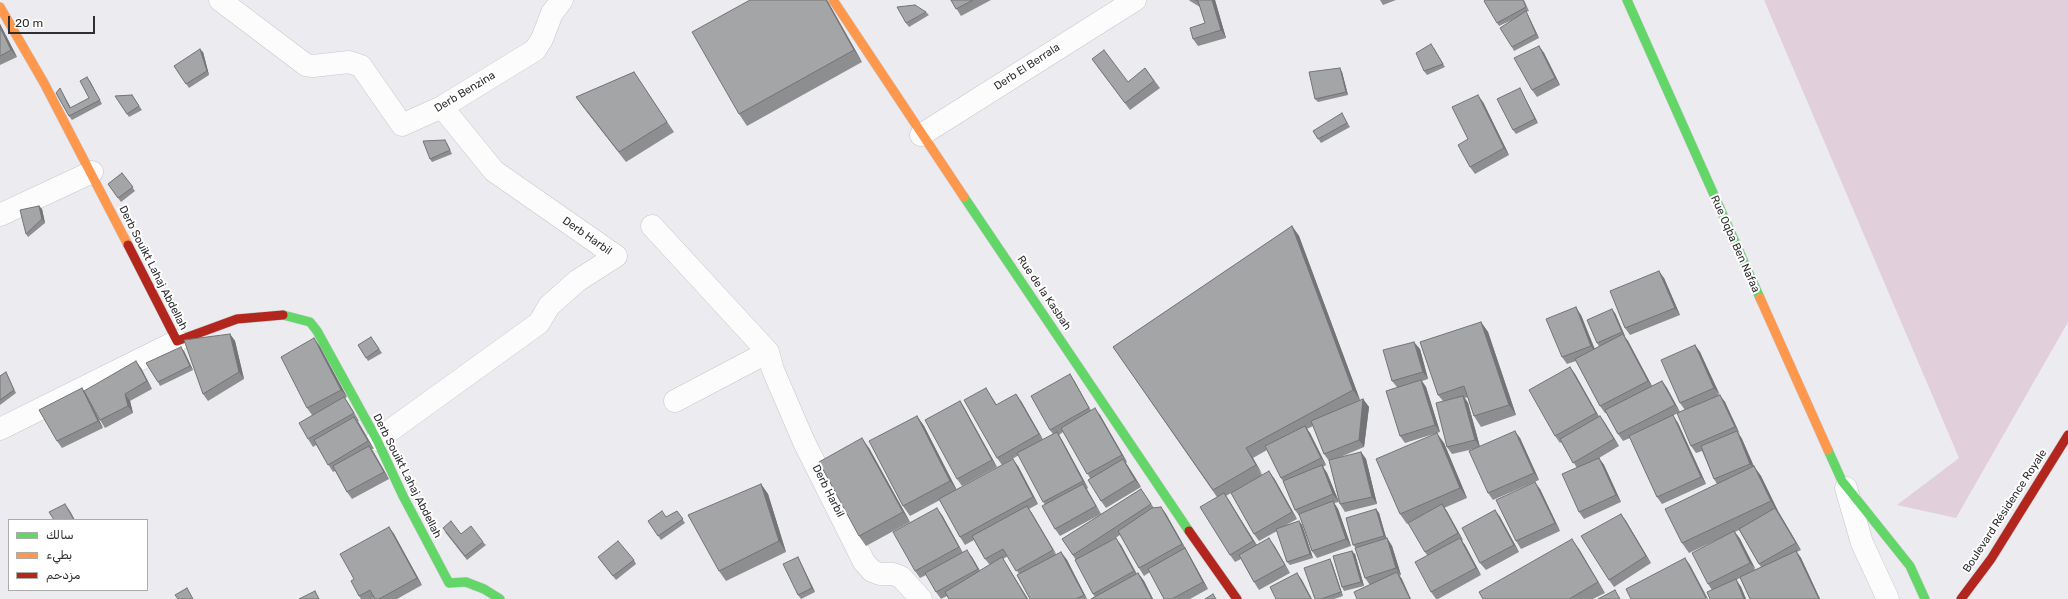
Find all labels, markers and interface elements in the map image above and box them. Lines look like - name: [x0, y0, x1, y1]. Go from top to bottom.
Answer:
- scale bar: [10, 8, 97, 34]
- text: 20 m: [15, 16, 43, 30]
- street label: Derb El Berrala: [992, 41, 1062, 93]
- street label: Derb Benzina: [432, 69, 498, 115]
- street label: Rue Oqba Ben Nafaa: [1708, 193, 1762, 295]
- street label: Derb Souikt Lahaj Abdellah: [116, 204, 190, 332]
- street label: Derb Harbil: [560, 214, 614, 258]
- street label: Rue de la Kasbah: [1014, 253, 1074, 333]
- street label: Derb Souikt Lahaj Abdellah: [370, 412, 444, 540]
- street label: Boulevard Résidence Royale: [1960, 447, 2050, 575]
- street label: Derb Harbil: [809, 463, 847, 519]
- legend: [8, 519, 148, 591]
- text: سالك: [46, 528, 74, 542]
- text: بطيء: [46, 548, 72, 562]
- text: مزدحم: [46, 568, 80, 582]

